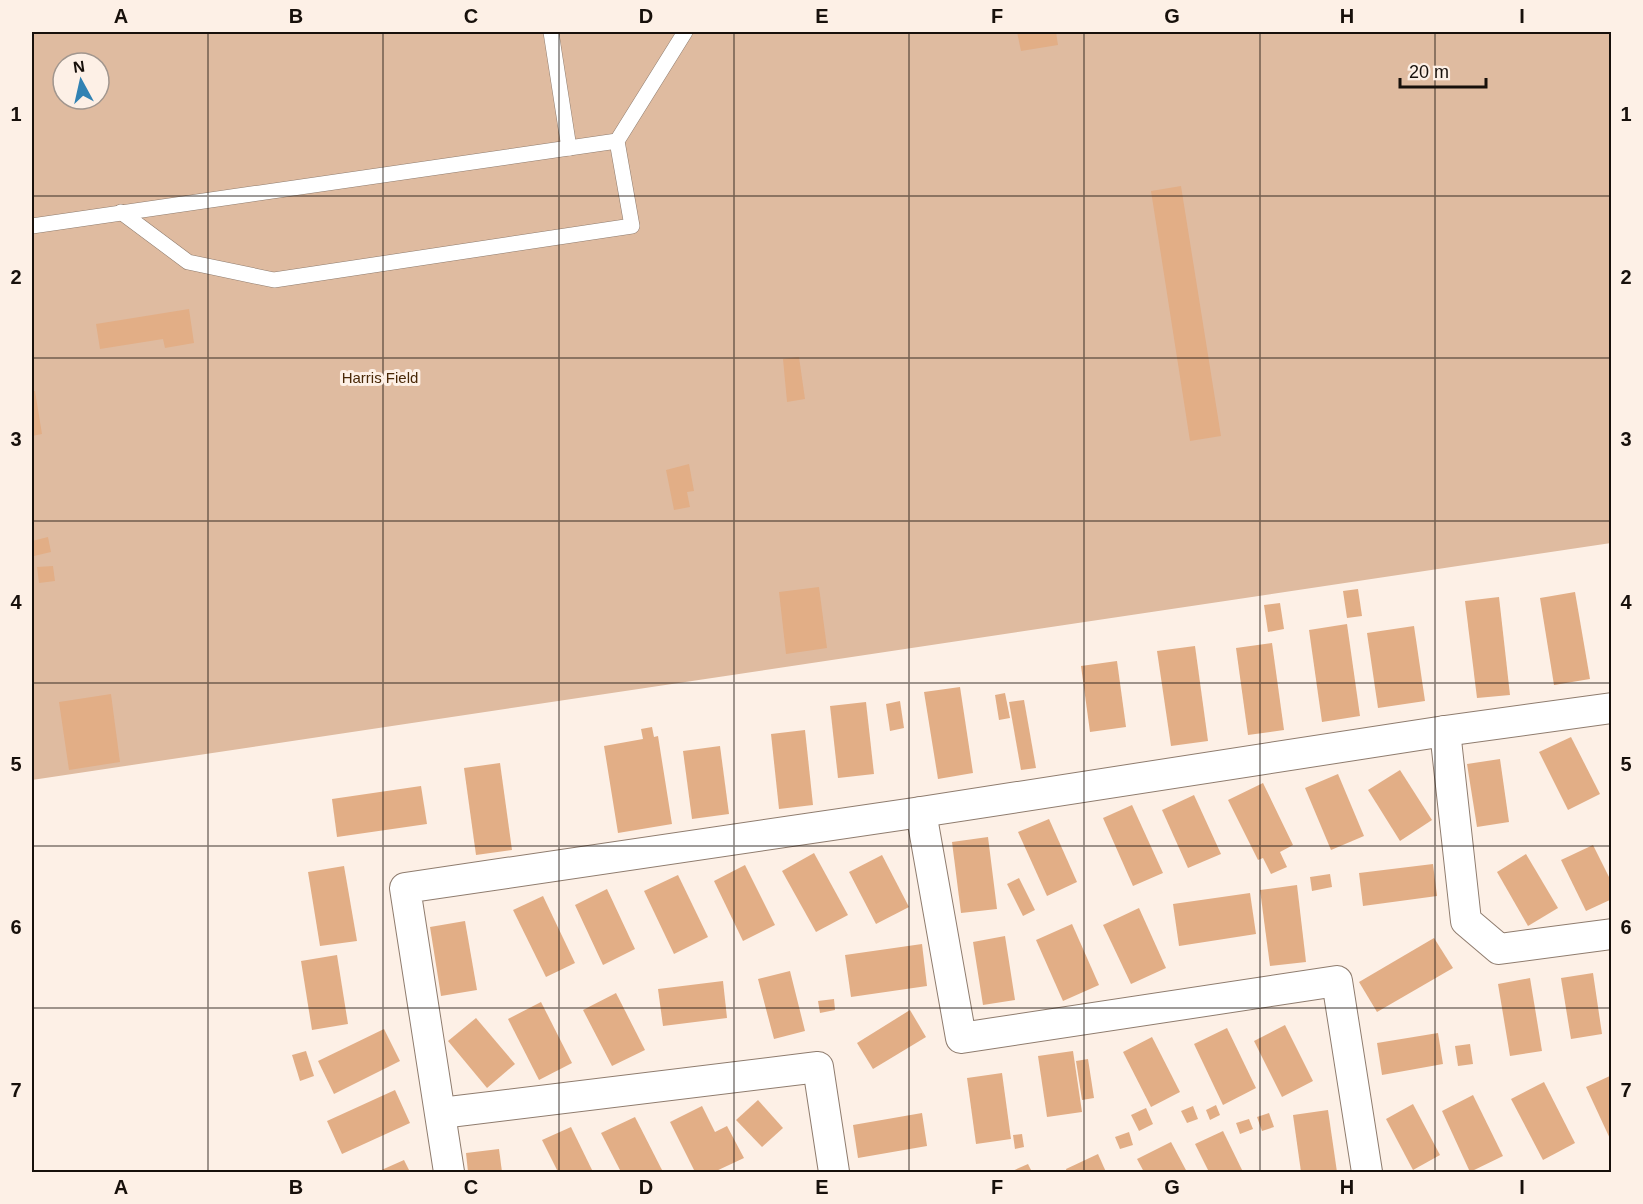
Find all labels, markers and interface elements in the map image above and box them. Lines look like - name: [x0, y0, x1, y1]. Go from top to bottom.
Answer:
- text: A: [114, 5, 128, 27]
- text: B: [289, 5, 303, 27]
- text: C: [464, 5, 478, 27]
- text: D: [639, 5, 653, 27]
- text: E: [815, 5, 829, 27]
- text: F: [991, 5, 1003, 27]
- text: G: [1164, 5, 1180, 27]
- text: H: [1340, 5, 1354, 27]
- text: I: [1519, 5, 1525, 27]
- north arrow: [51, 51, 111, 111]
- scale bar: [1400, 51, 1486, 89]
- text: N: [72, 57, 86, 76]
- text: 20 m: [1409, 62, 1449, 82]
- text: 1: [10, 103, 22, 125]
- text: 1: [1620, 103, 1632, 125]
- text: 2: [10, 266, 22, 288]
- text: 2: [1620, 266, 1632, 288]
- park label: Harris Field: [342, 369, 418, 386]
- text: 3: [10, 428, 22, 450]
- text: 3: [1620, 428, 1632, 450]
- text: 4: [10, 591, 22, 613]
- text: 4: [1620, 591, 1632, 613]
- text: 5: [10, 753, 22, 775]
- text: 5: [1620, 753, 1632, 775]
- text: 6: [10, 916, 22, 938]
- text: 6: [1620, 916, 1632, 938]
- text: 7: [10, 1079, 22, 1101]
- text: 7: [1620, 1079, 1632, 1101]
- text: A: [114, 1176, 128, 1198]
- text: B: [289, 1176, 303, 1198]
- text: C: [464, 1176, 478, 1198]
- text: D: [639, 1176, 653, 1198]
- text: E: [815, 1176, 829, 1198]
- text: F: [991, 1176, 1003, 1198]
- text: G: [1164, 1176, 1180, 1198]
- text: H: [1340, 1176, 1354, 1198]
- text: I: [1519, 1176, 1525, 1198]

